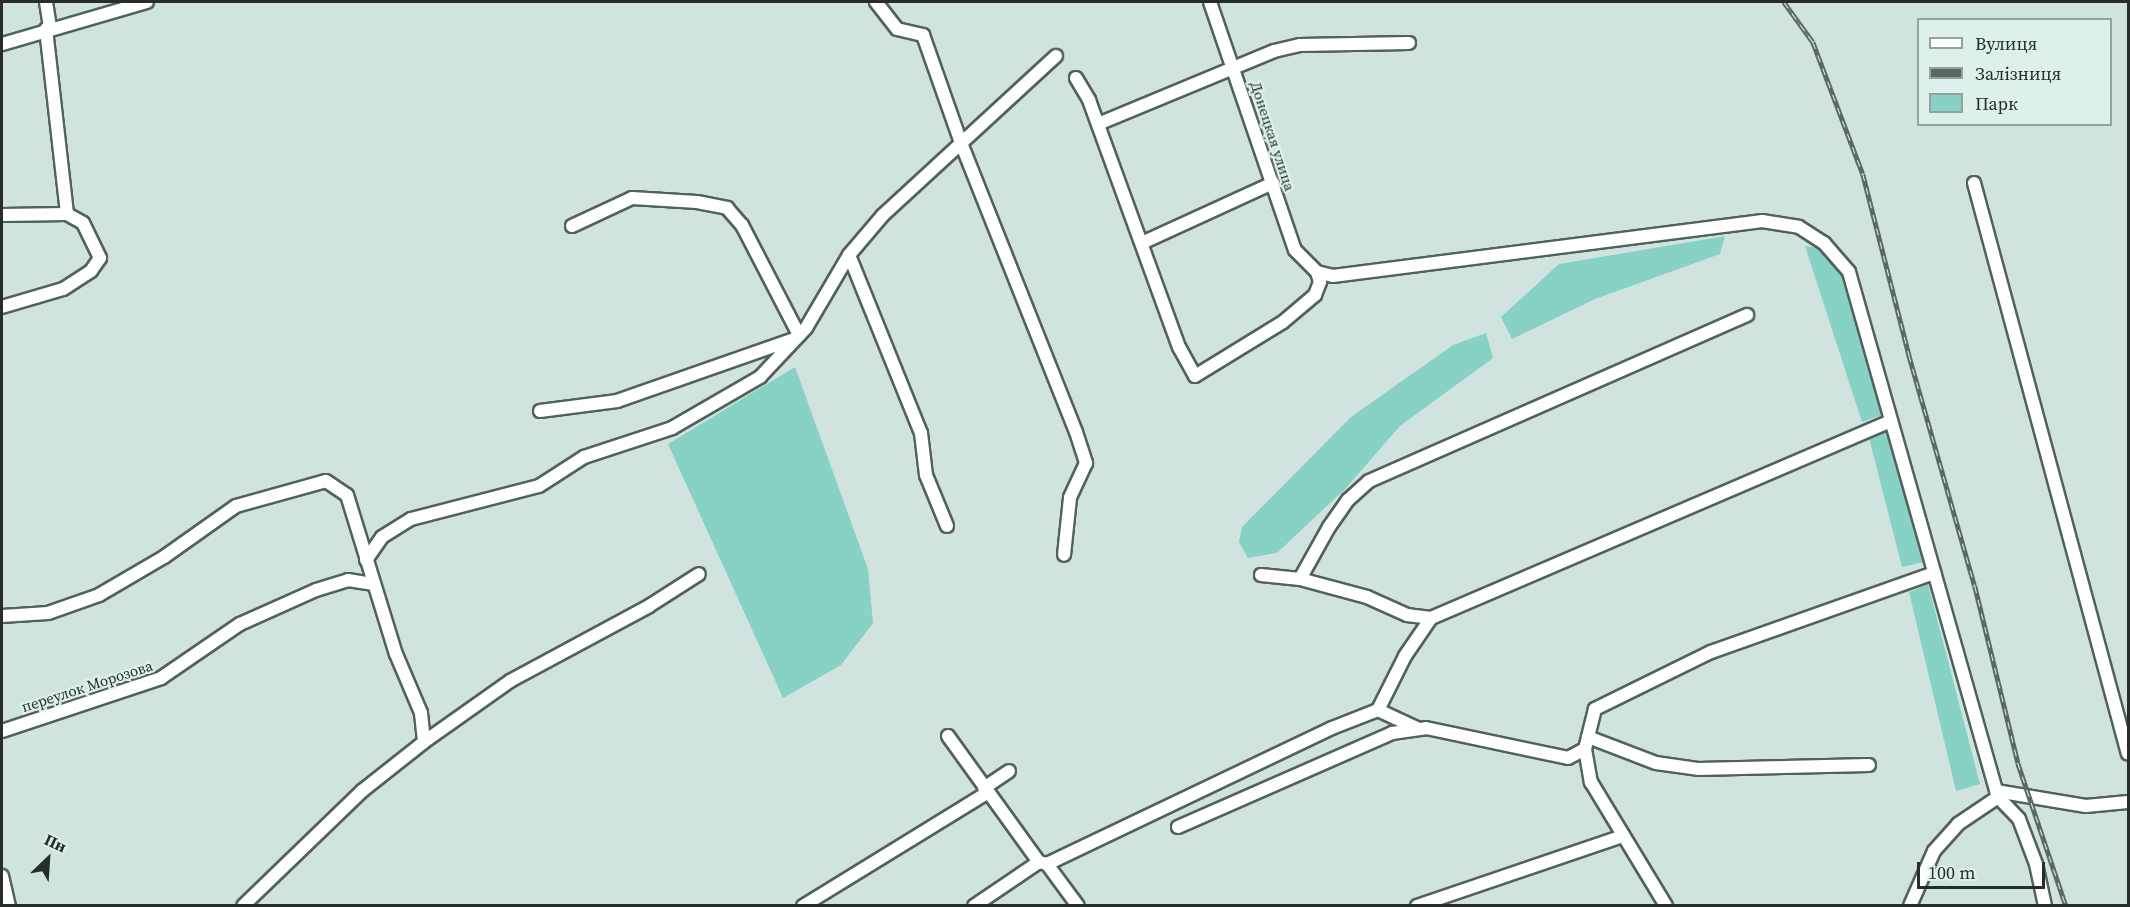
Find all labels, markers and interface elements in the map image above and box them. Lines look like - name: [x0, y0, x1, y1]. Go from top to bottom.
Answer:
- legend: [1917, 18, 2112, 126]
- text: Вулиця: [1975, 31, 2037, 56]
- text: Залізниця: [1975, 61, 2061, 86]
- street label: Донецкая улица: [1247, 79, 1299, 193]
- text: Парк: [1975, 91, 2018, 116]
- street label: переулок Морозова: [19, 656, 155, 716]
- text: Пн: [41, 828, 70, 857]
- north arrow: [18, 829, 78, 889]
- scale bar: [1920, 850, 2048, 888]
- text: 100 m: [1928, 860, 1975, 885]

